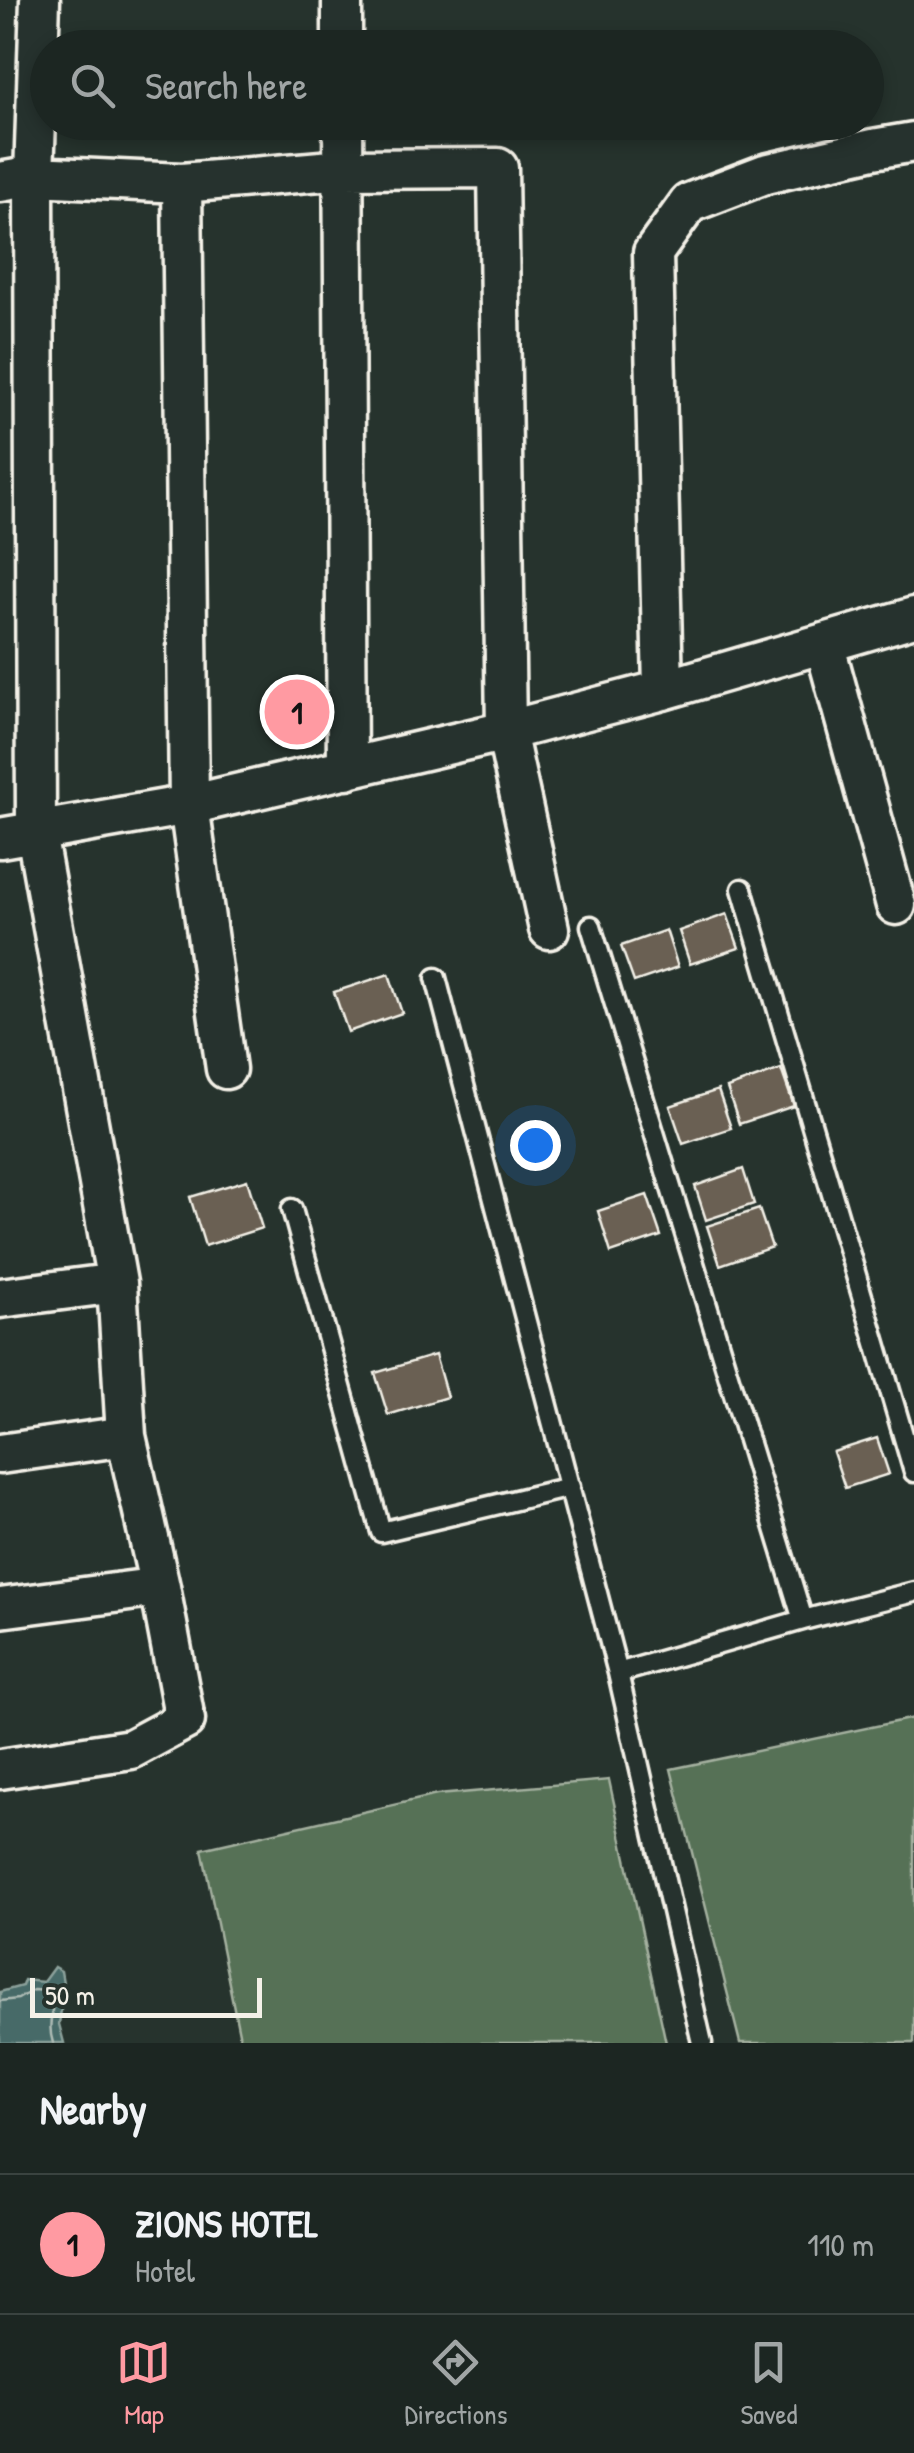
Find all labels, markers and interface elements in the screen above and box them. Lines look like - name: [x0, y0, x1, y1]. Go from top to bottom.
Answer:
- search box: [30, 30, 884, 140]
- icon: search: [65, 58, 120, 113]
- text: Search here: [145, 59, 307, 111]
- pin: 1: [264, 674, 330, 750]
- your location: [510, 1120, 561, 1171]
- scale bar: [30, 1973, 262, 2018]
- text: 50 m: [45, 1976, 95, 2014]
- text: Nearby: [40, 2080, 147, 2137]
- text: ZIONS HOTEL: [135, 2197, 318, 2249]
- text: 1: [67, 2223, 78, 2266]
- text: 110 m: [807, 2223, 874, 2266]
- text: Hotel: [135, 2249, 195, 2292]
- tab: Map: [116, 2335, 171, 2433]
- tab: Directions: [404, 2335, 507, 2433]
- tab: Saved: [740, 2335, 798, 2433]

